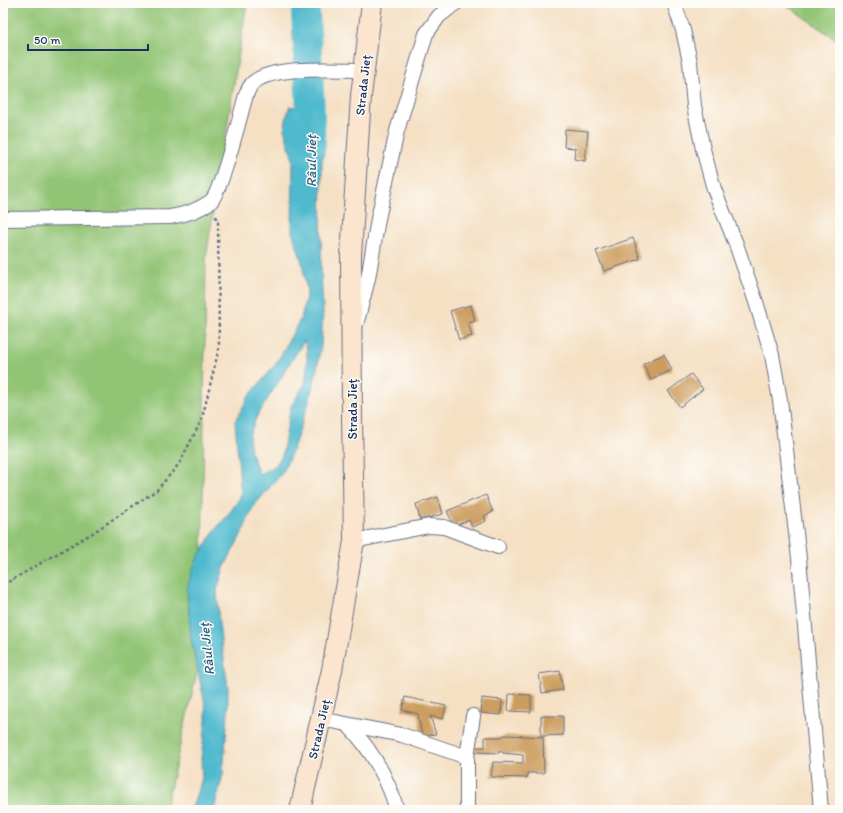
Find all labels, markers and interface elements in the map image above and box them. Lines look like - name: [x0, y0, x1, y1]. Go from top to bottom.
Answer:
- scale bar: [28, 26, 148, 52]
- text: 50 m: [34, 33, 60, 47]
- street label: Strada Jieț: [352, 54, 374, 116]
- water label: Râul Jieț: [303, 133, 320, 187]
- street label: Strada Jieț: [345, 378, 360, 440]
- water label: Râul Jieț: [196, 620, 218, 676]
- street label: Strada Jieț: [305, 697, 333, 760]

